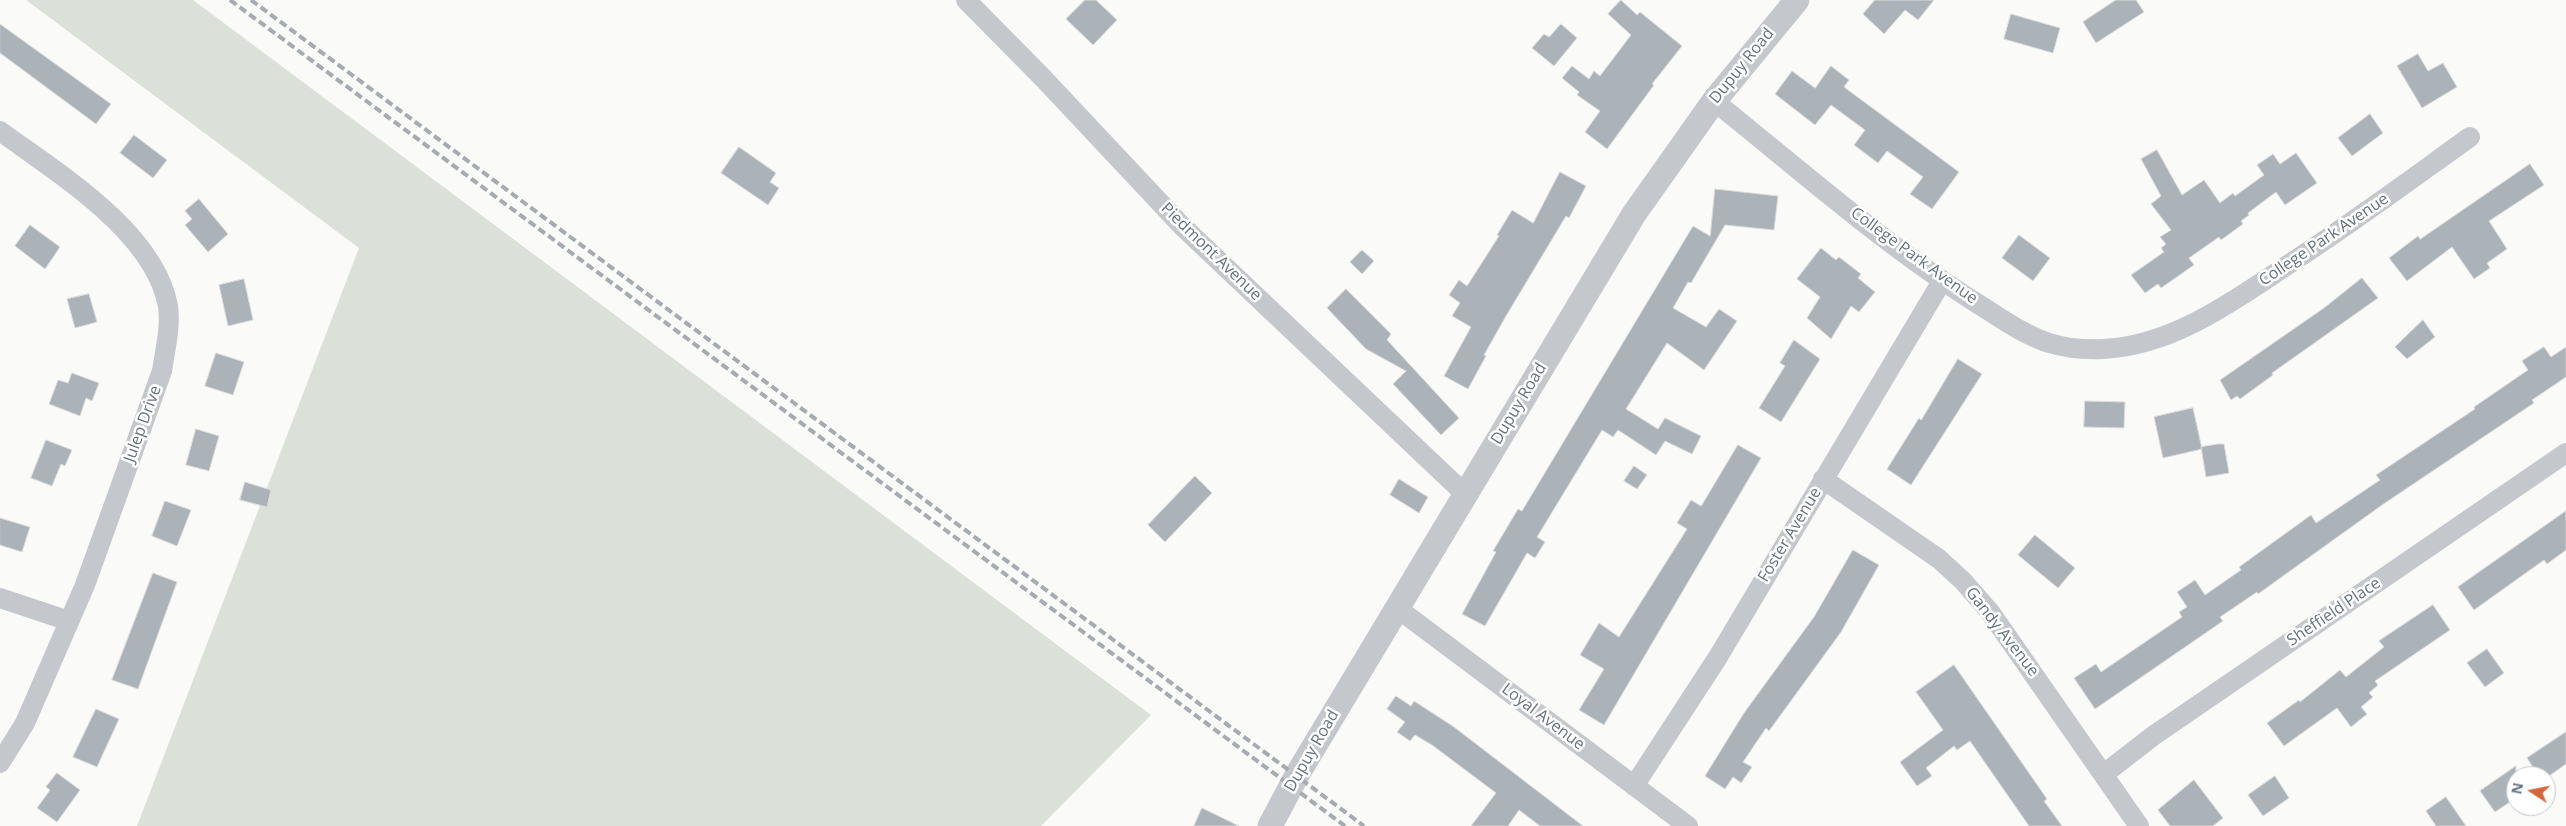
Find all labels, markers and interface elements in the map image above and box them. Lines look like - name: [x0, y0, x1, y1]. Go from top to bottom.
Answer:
- street label: Dupuy Road: [1706, 24, 1778, 108]
- street label: College Park Avenue: [2256, 190, 2392, 290]
- street label: Piedmont Avenue: [1157, 199, 1265, 305]
- street label: College Park Avenue: [1847, 204, 1981, 308]
- street label: Dupuy Road: [1487, 360, 1551, 448]
- street label: Julep Drive: [120, 383, 166, 465]
- street label: Foster Avenue: [1754, 484, 1826, 586]
- street label: Sheffield Place: [2284, 574, 2384, 650]
- street label: Gandy Avenue: [1961, 584, 2043, 680]
- street label: Loyal Avenue: [1498, 680, 1588, 754]
- street label: Dupuy Road: [1281, 707, 1343, 795]
- north arrow: [2506, 766, 2556, 816]
- text: N: [2506, 781, 2527, 796]

